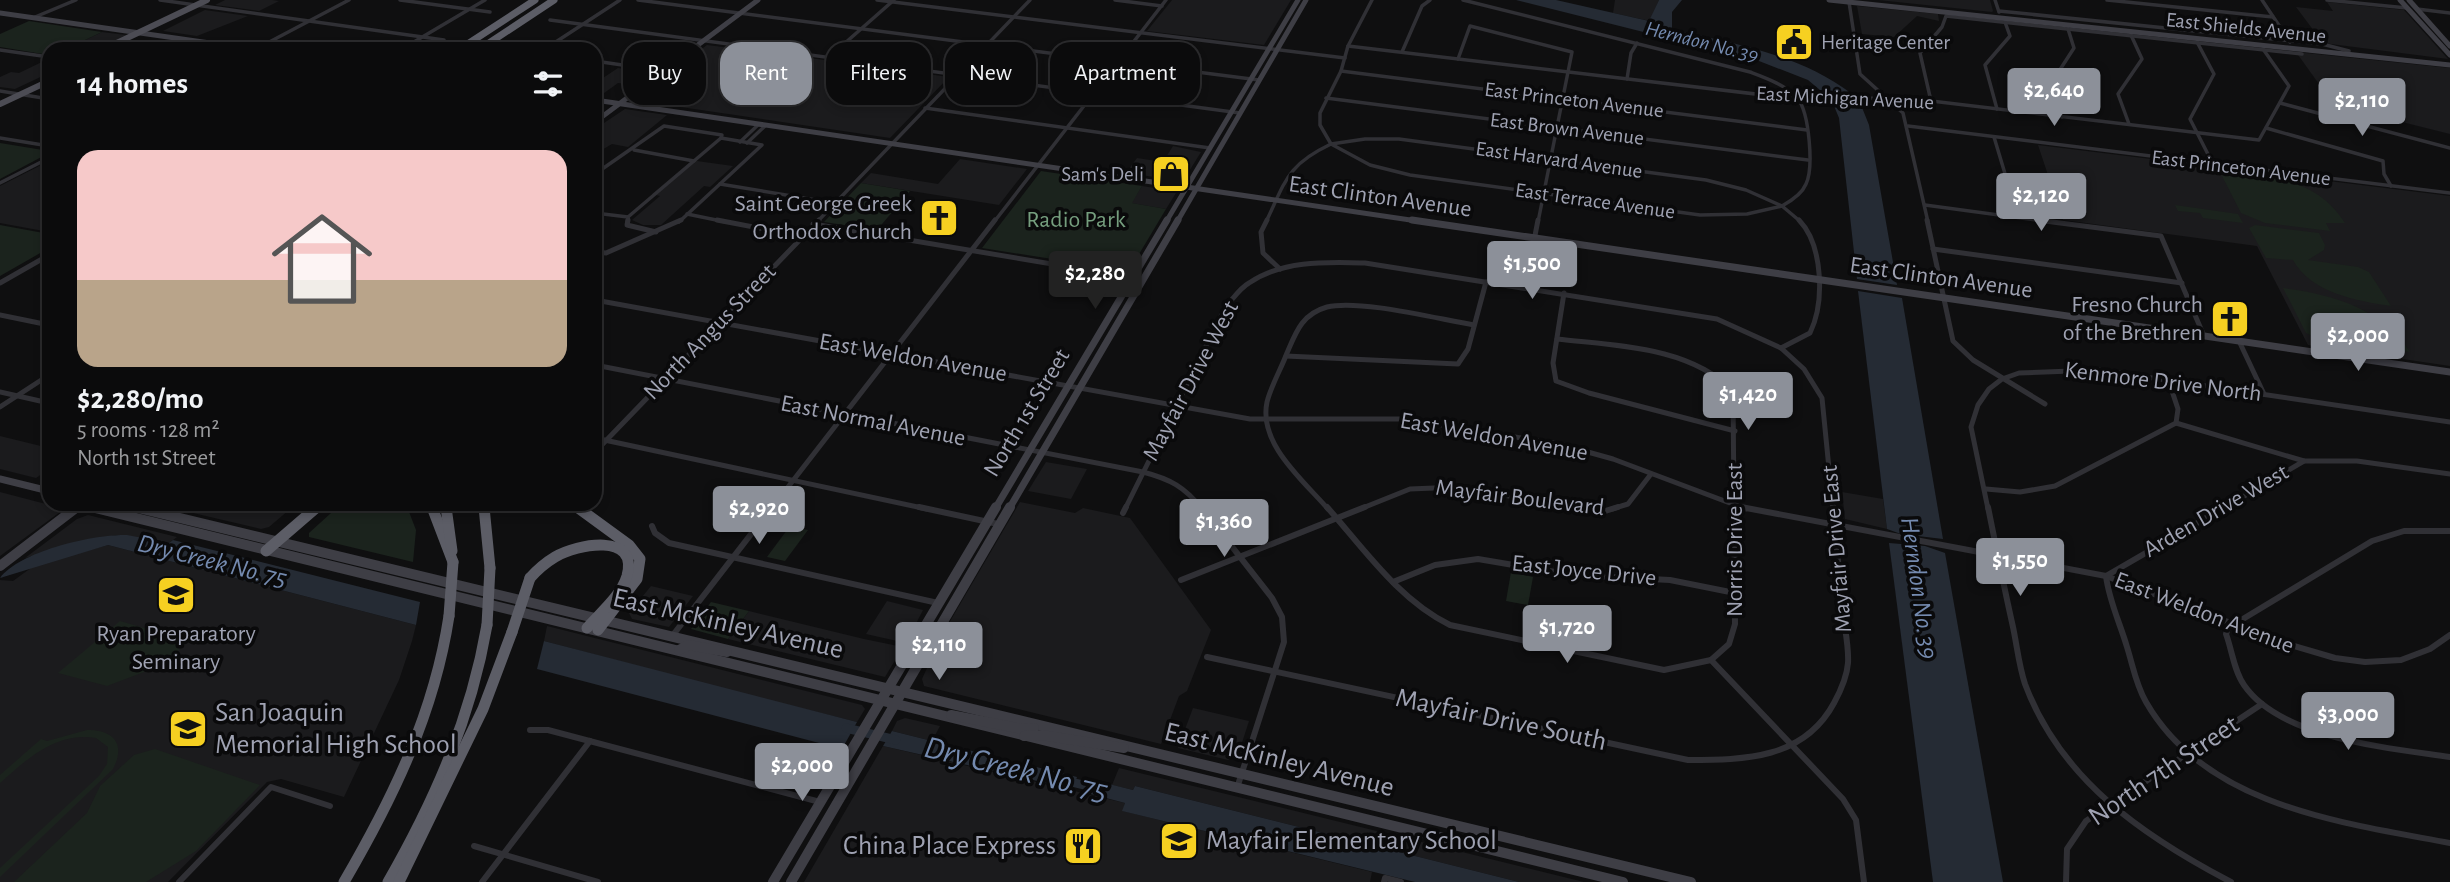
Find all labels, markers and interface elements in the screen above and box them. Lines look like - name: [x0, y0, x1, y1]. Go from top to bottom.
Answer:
- street label: East Shields Avenue: [2165, 9, 2327, 47]
- water label: Herndon No. 39: [1643, 18, 1761, 66]
- public building icon: Heritage Center: [1773, 21, 1815, 63]
- place label: Heritage Center: [1821, 32, 1950, 53]
- chip: Buy: [623, 42, 706, 105]
- chip: Rent: [720, 42, 812, 105]
- chip: Filters: [826, 42, 931, 105]
- chip: New: [945, 42, 1036, 105]
- chip: Apartment: [1050, 42, 1200, 105]
- icon: filters: [529, 65, 567, 103]
- pin: $2,640: [1997, 68, 2111, 128]
- text: 14 homes: [77, 69, 188, 99]
- pin: $2,110: [2305, 78, 2419, 138]
- street label: East Princeton Avenue: [1483, 79, 1665, 121]
- text: $2,640: [2023, 79, 2085, 102]
- street label: East Michigan Avenue: [1756, 83, 1934, 113]
- text: $2,110: [2335, 89, 2390, 112]
- street label: East Brown Avenue: [1489, 109, 1645, 149]
- street label: East Harvard Avenue: [1474, 138, 1644, 182]
- street label: East Princeton Avenue: [2150, 147, 2332, 189]
- shop icon: Sam's Deli: [1150, 153, 1192, 195]
- place label: Sam's Deli: [1061, 164, 1144, 185]
- street label: East Clinton Avenue: [1287, 172, 1473, 222]
- pin: $2,120: [1984, 174, 2098, 233]
- street label: East Terrace Avenue: [1514, 179, 1676, 223]
- text: $2,120: [2012, 184, 2070, 207]
- place label: Saint George Greek Orthodox Church: [735, 192, 912, 244]
- icon: home: [259, 196, 385, 322]
- church icon: Saint George Greek Orthodox Church: [918, 197, 960, 239]
- park label: Radio Park: [1026, 208, 1126, 232]
- pin: $1,500: [1475, 242, 1589, 301]
- pin: $2,280: [1038, 252, 1152, 311]
- text: $1,500: [1503, 252, 1561, 275]
- street label: East Clinton Avenue: [1848, 253, 2034, 303]
- street label: North Angus Street: [639, 259, 781, 405]
- text: $2,280: [1065, 262, 1125, 285]
- place label: Fresno Church of the Brethren: [2063, 293, 2203, 345]
- street label: Mayfair Drive West: [1139, 297, 1243, 465]
- church icon: Fresno Church of the Brethren: [2209, 298, 2251, 340]
- pin: $2,000: [2301, 314, 2415, 373]
- text: $2,000: [2327, 324, 2389, 347]
- street label: East Weldon Avenue: [817, 330, 1009, 386]
- street label: North 1st Street: [979, 345, 1075, 481]
- street label: Kenmore Drive North: [2063, 358, 2263, 406]
- pin: $1,420: [1691, 372, 1805, 432]
- text: $1,420: [1719, 383, 1777, 406]
- text: $2,280/mo: [77, 384, 204, 414]
- street label: East Normal Avenue: [778, 391, 968, 451]
- street label: East Weldon Avenue: [1398, 409, 1590, 465]
- text: 5 rooms · 128 m²: [77, 419, 219, 442]
- text: North 1st Street: [77, 447, 216, 470]
- street label: Arden Drive West: [2139, 460, 2293, 562]
- street label: Norris Drive East: [1723, 463, 1747, 617]
- street label: Mayfair Drive East: [1818, 464, 1856, 634]
- street label: Mayfair Boulevard: [1434, 476, 1606, 520]
- pin: $2,920: [702, 486, 816, 546]
- text: $2,920: [729, 497, 789, 520]
- pin: $1,360: [1167, 500, 1281, 559]
- text: $1,360: [1196, 510, 1252, 533]
- water label: Herndon No. 39: [1896, 515, 1942, 661]
- water label: Dry Creek No. 75: [135, 530, 289, 592]
- pin: $1,550: [1963, 538, 2077, 598]
- text: $1,550: [1992, 549, 2048, 572]
- street label: East Joyce Drive: [1511, 551, 1657, 591]
- street label: East Weldon Avenue: [2111, 568, 2297, 658]
- school or university icon: Ryan Preparatory Seminary: [155, 574, 197, 616]
- street label: East McKinley Avenue: [610, 584, 846, 664]
- pin: $1,720: [1510, 606, 1624, 665]
- text: $1,720: [1539, 616, 1595, 639]
- place label: Ryan Preparatory Seminary: [96, 622, 256, 674]
- pin: $2,110: [882, 622, 996, 682]
- text: $2,110: [912, 633, 967, 656]
- street label: Mayfair Drive South: [1393, 684, 1609, 756]
- pin: $3,000: [2291, 692, 2405, 752]
- place label: San Joaquin Memorial High School: [215, 699, 457, 759]
- text: $3,000: [2317, 703, 2379, 726]
- school or university icon: San Joaquin Memorial High School: [167, 708, 209, 750]
- street label: North 7th Street: [2084, 710, 2244, 832]
- street label: East McKinley Avenue: [1161, 718, 1397, 802]
- water label: Dry Creek No. 75: [921, 731, 1111, 807]
- pin: $2,000: [745, 744, 859, 803]
- text: $2,000: [771, 754, 833, 777]
- school or university icon: Mayfair Elementary School: [1158, 820, 1200, 862]
- restaurant icon: China Place Express: [1062, 825, 1104, 867]
- place label: Mayfair Elementary School: [1206, 827, 1497, 855]
- place label: China Place Express: [843, 832, 1056, 860]

